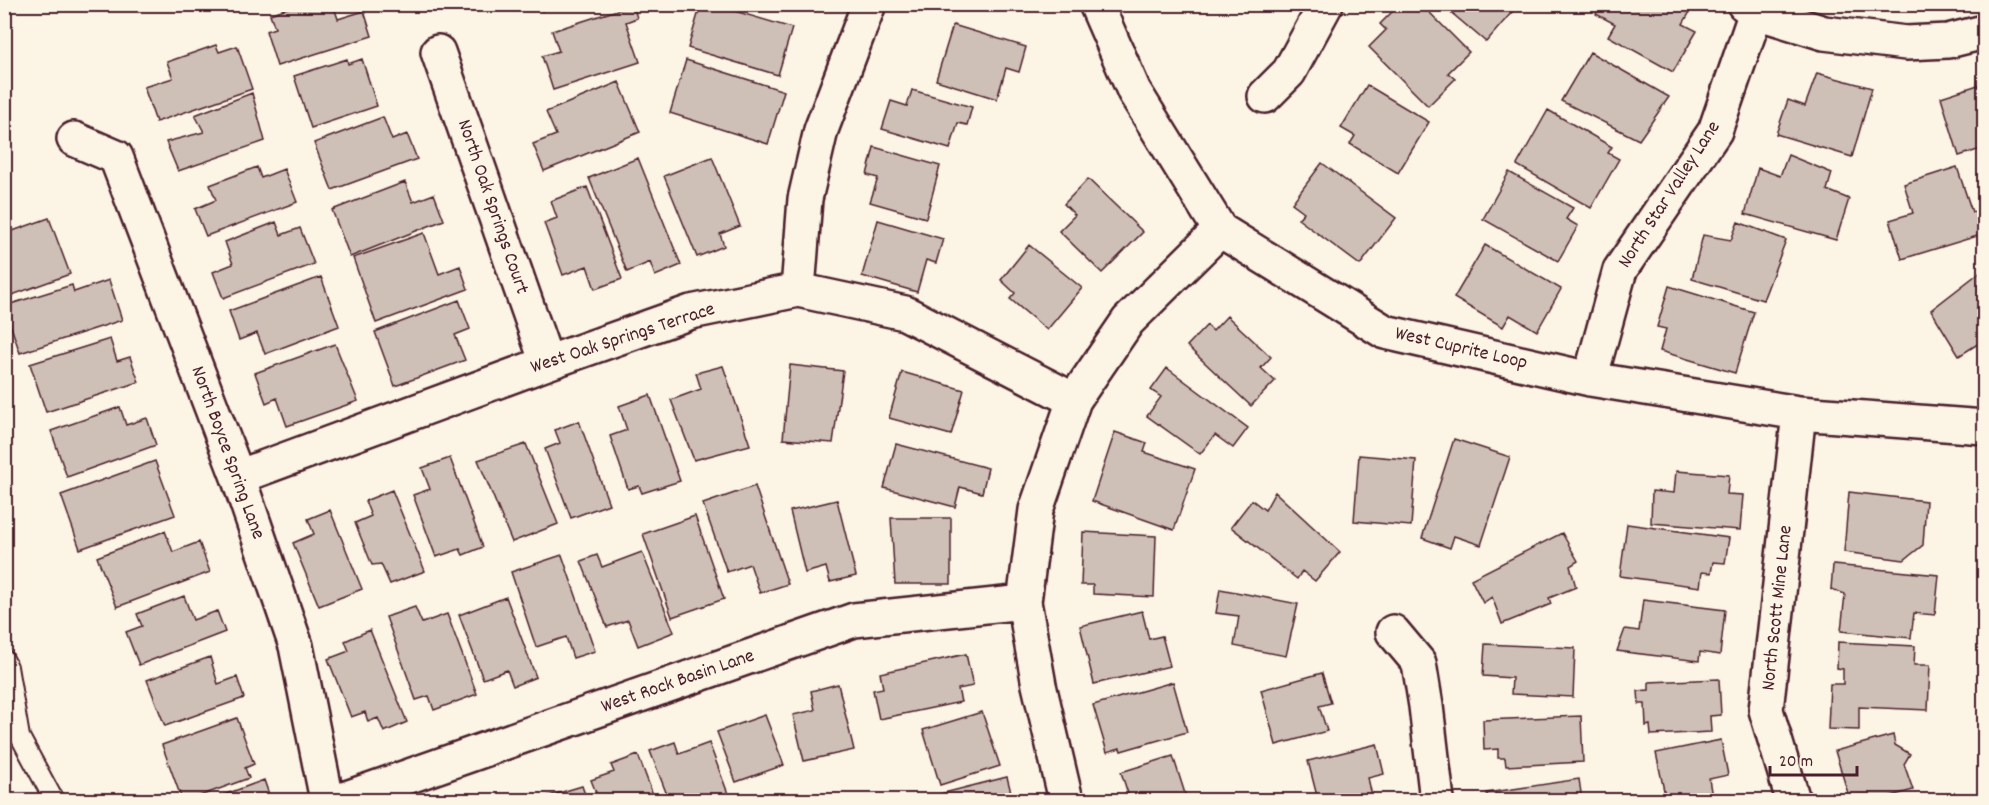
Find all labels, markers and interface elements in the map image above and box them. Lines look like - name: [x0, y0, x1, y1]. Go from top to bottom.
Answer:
- street label: North Oak Springs Court: [449, 116, 535, 298]
- street label: North Star Valley Lane: [1612, 116, 1728, 274]
- street label: West Oak Springs Terrace: [527, 296, 719, 382]
- street label: West Cuprite Loop: [1392, 320, 1530, 378]
- street label: North Boyce Spring Lane: [183, 362, 271, 544]
- street label: North Scott Mine Lane: [1755, 524, 1801, 692]
- street label: West Rock Basin Lane: [598, 643, 759, 721]
- scale bar: [1770, 739, 1857, 777]
- text: 20 m: [1779, 750, 1813, 775]

